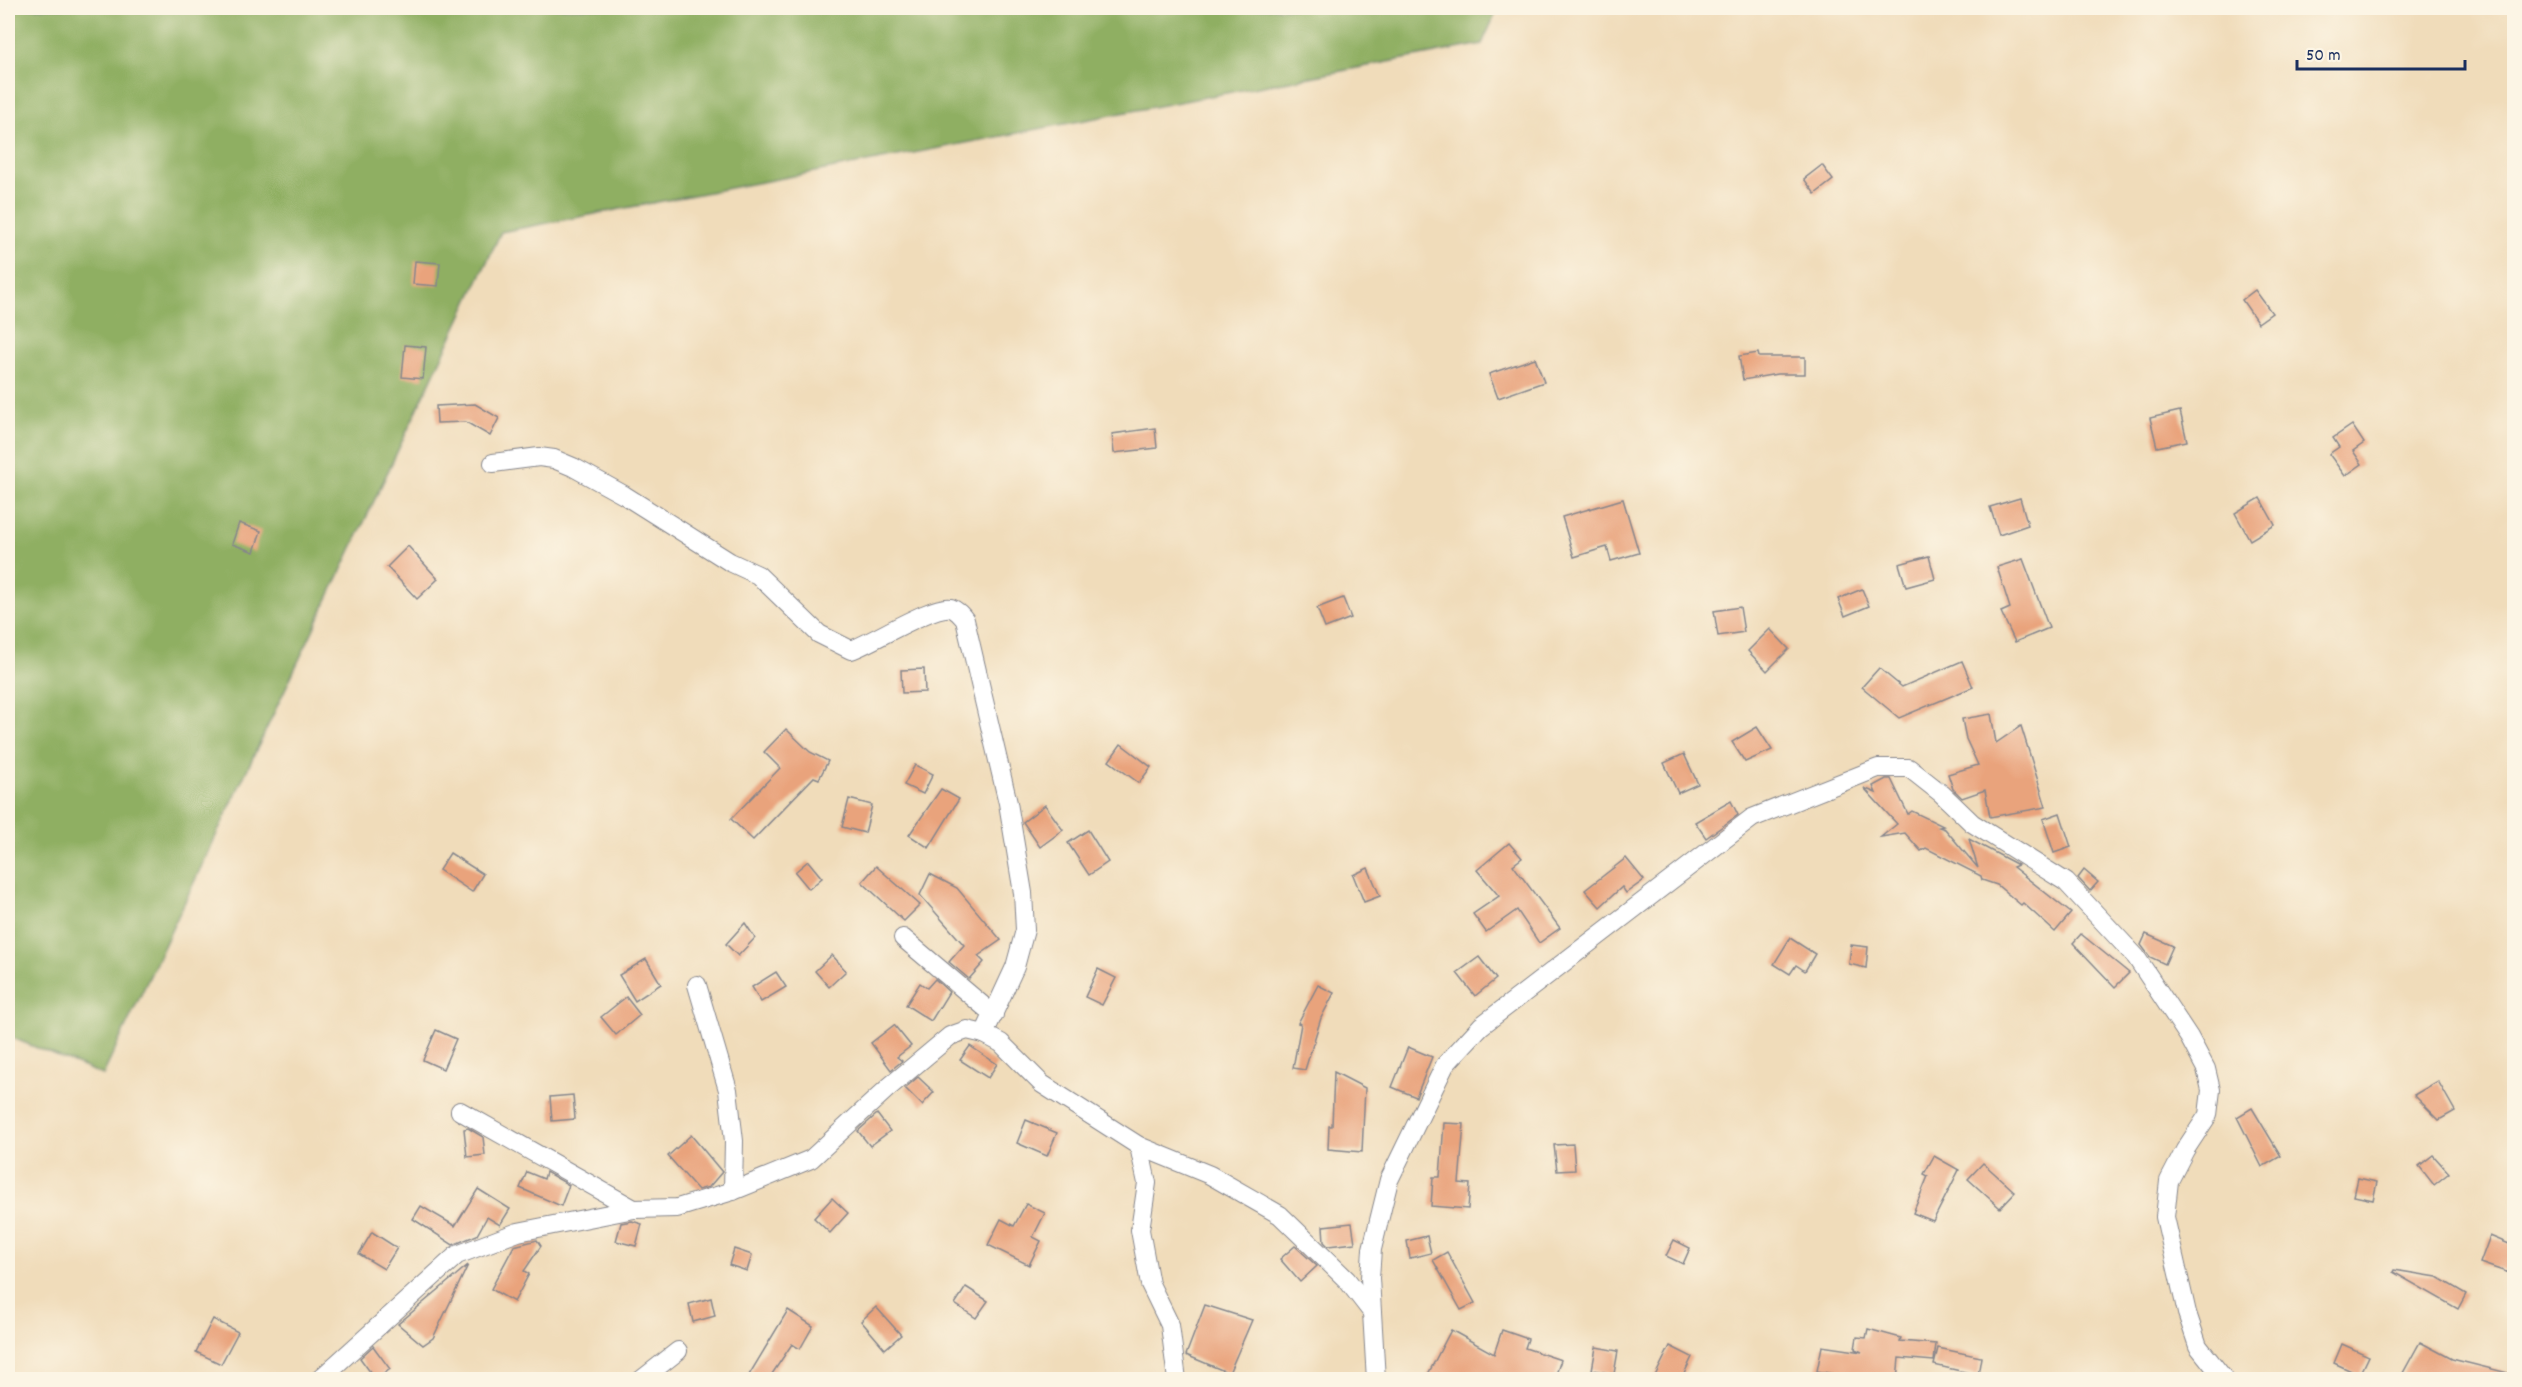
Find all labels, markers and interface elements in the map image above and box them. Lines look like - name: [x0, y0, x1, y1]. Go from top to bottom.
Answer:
- scale bar: [2297, 33, 2465, 71]
- text: 50 m: [2306, 44, 2341, 69]

